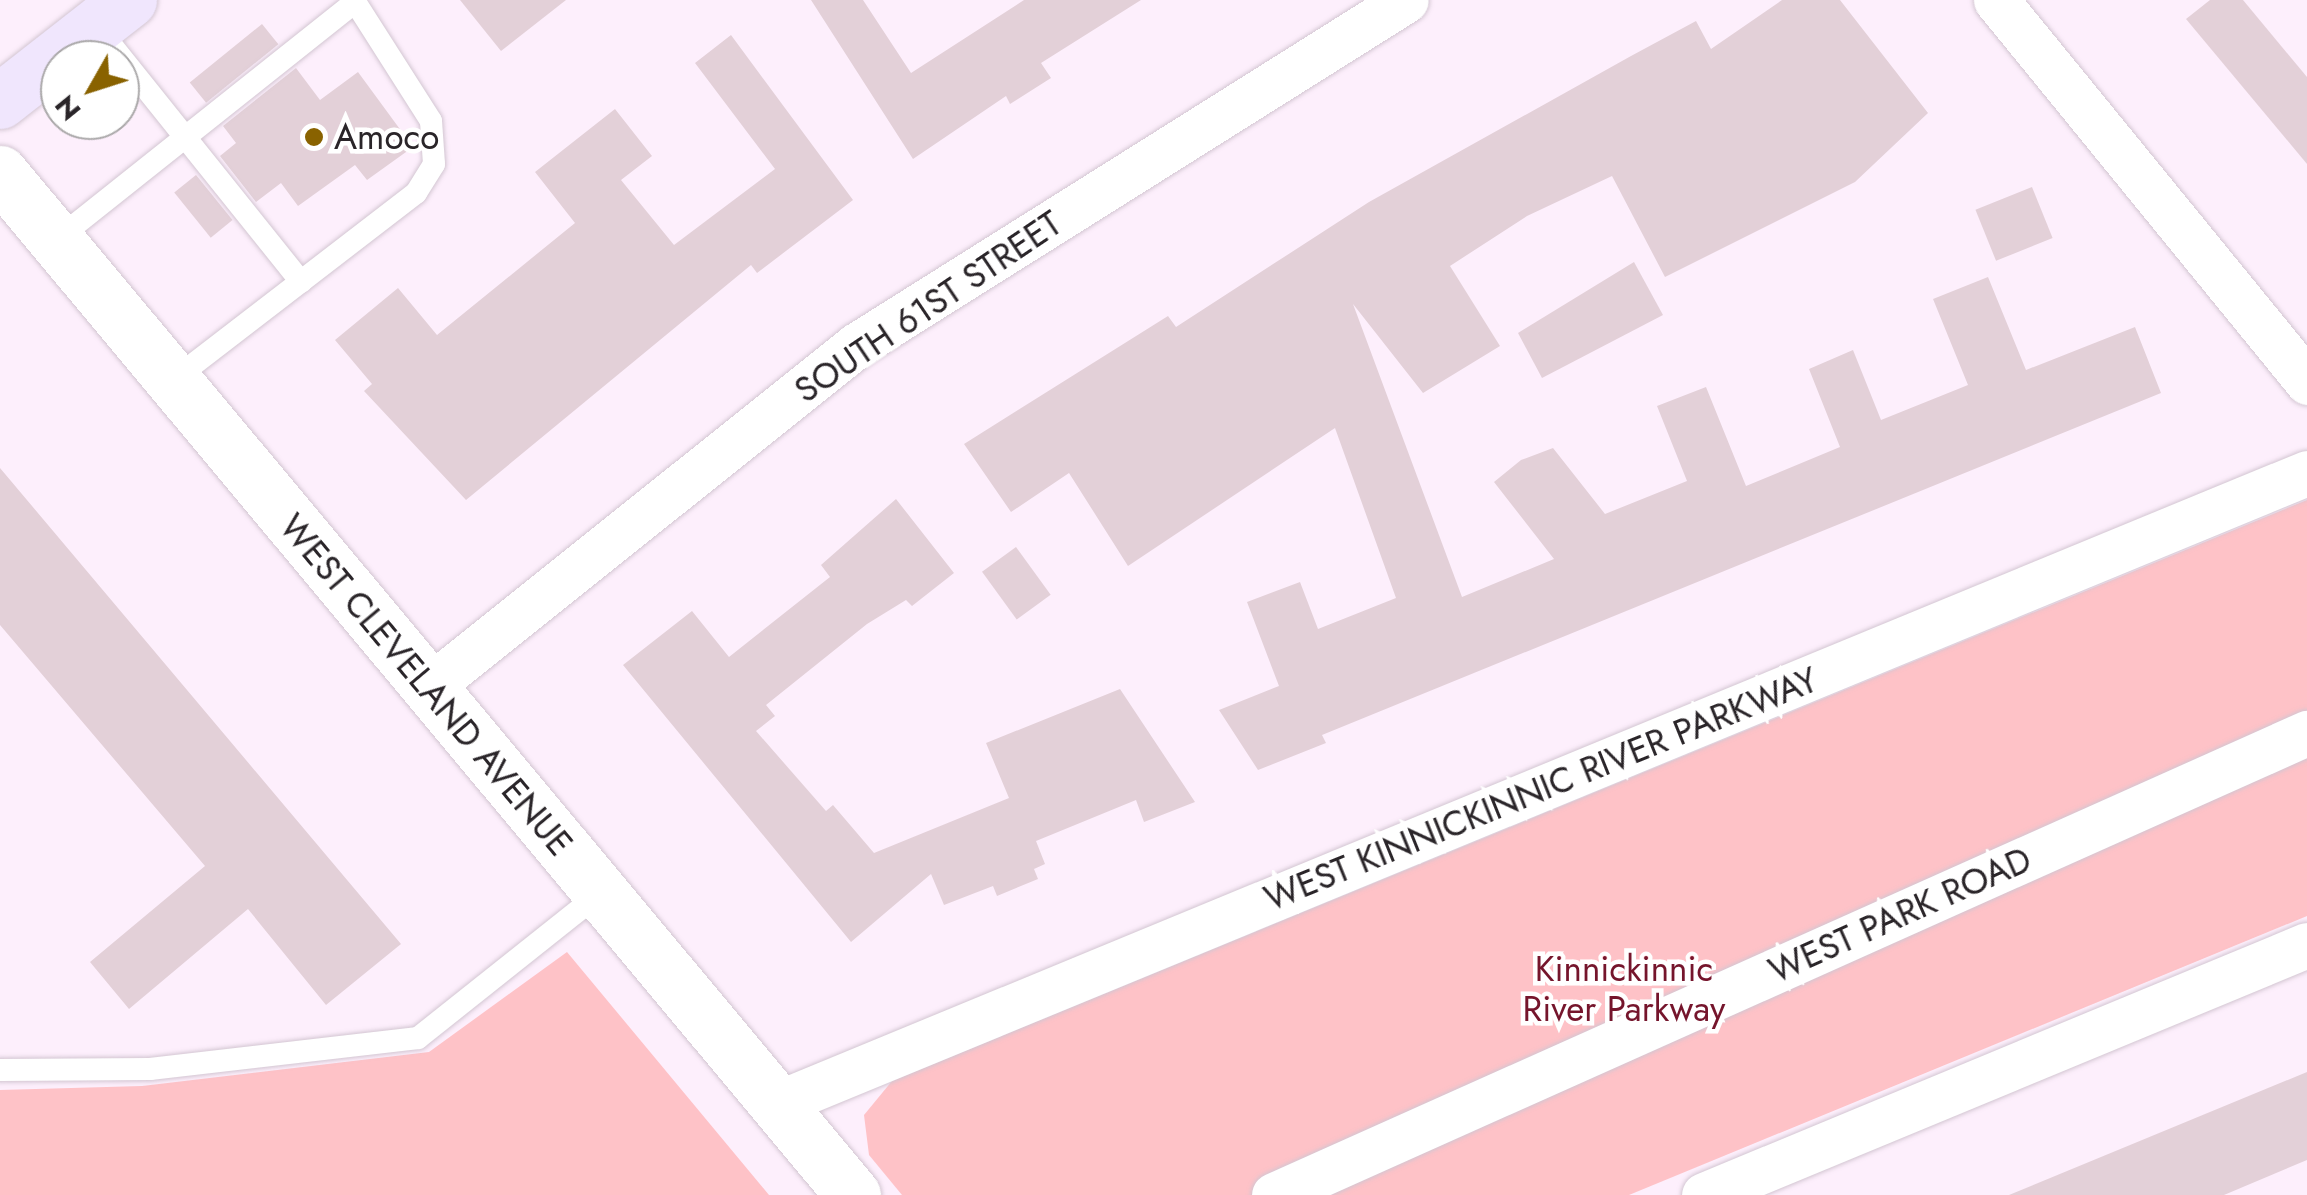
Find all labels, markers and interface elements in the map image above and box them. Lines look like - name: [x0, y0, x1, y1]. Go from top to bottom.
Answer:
- north arrow: [40, 40, 140, 140]
- text: N: [45, 86, 91, 129]
- place label: Amoco: [334, 116, 439, 158]
- marker: Amoco: [303, 126, 325, 148]
- street label: SOUTH 61ST STREET: [787, 202, 1069, 412]
- street label: WEST CLEVELAND AVENUE: [271, 506, 581, 864]
- street label: WEST KINNICKINNIC RIVER PARKWAY: [1258, 658, 1824, 920]
- street label: WEST PARK ROAD: [1762, 838, 2038, 992]
- park label: Kinnickinnic River Parkway: [1523, 948, 1725, 1030]

